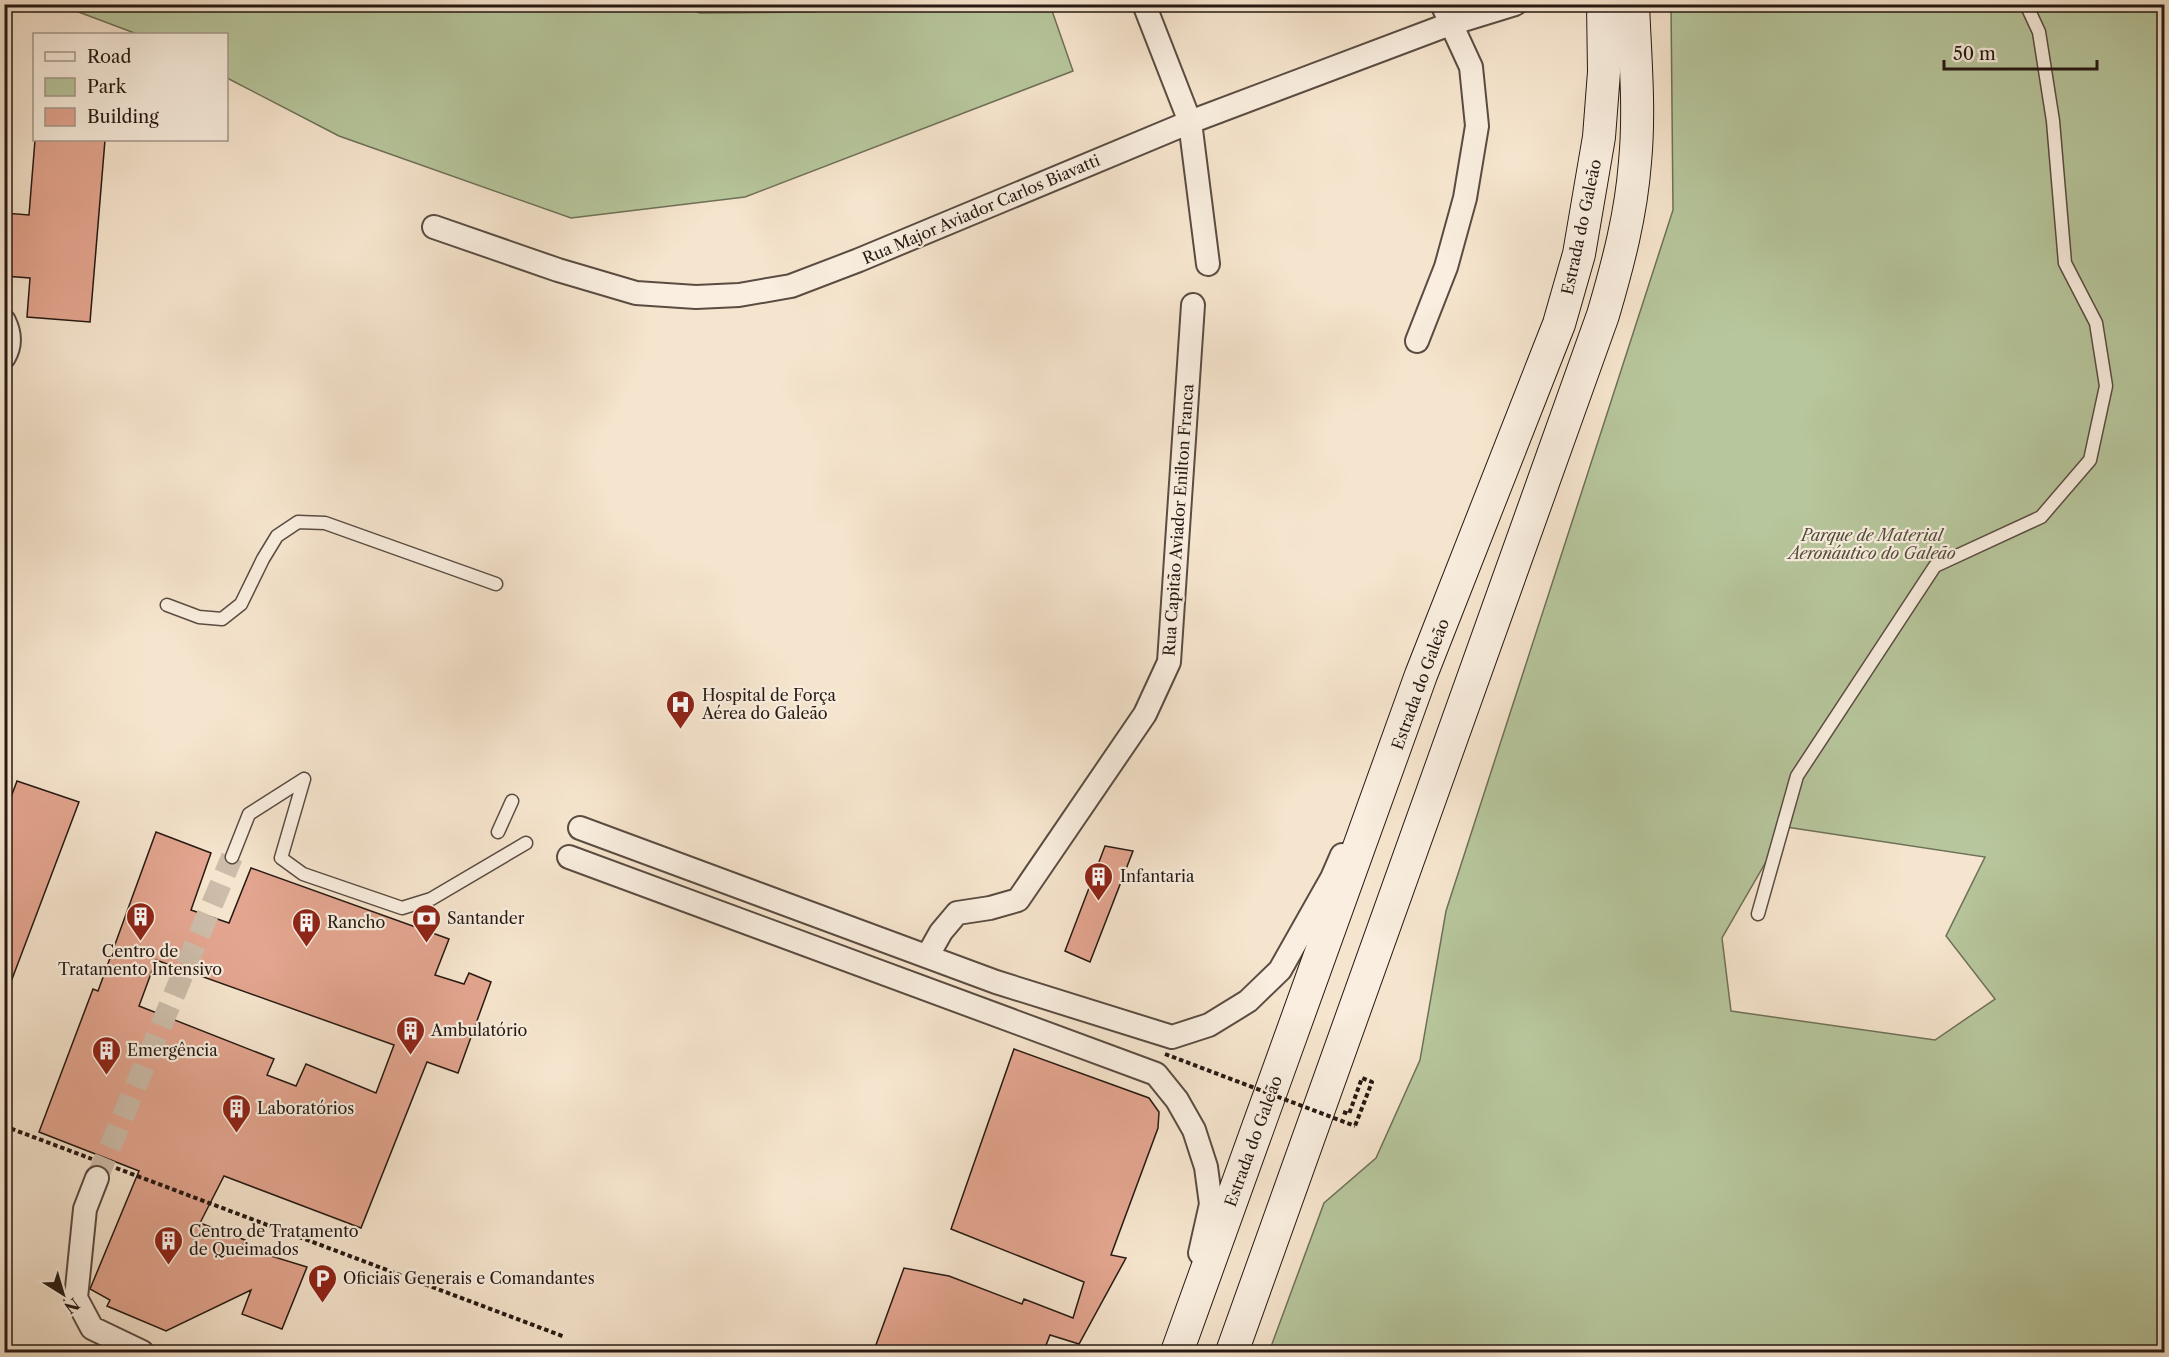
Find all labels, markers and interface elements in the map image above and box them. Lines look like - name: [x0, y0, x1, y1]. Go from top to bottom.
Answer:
- legend: [33, 33, 228, 141]
- scale bar: [1944, 33, 2097, 71]
- text: 50 m: [1953, 43, 1996, 65]
- text: Road: [87, 46, 132, 68]
- text: Park: [87, 76, 128, 98]
- text: Building: [87, 106, 159, 128]
- street label: Rua Major Aviador Carlos Biavatti: [859, 150, 1103, 268]
- street label: Estrada do Galeão: [1557, 157, 1605, 297]
- street label: Rua Capitão Aviador Enilton Franca: [1159, 383, 1198, 657]
- park label: Parque de Material Aeronáutico do Galeão: [1785, 525, 1956, 563]
- street label: Estrada do Galeão: [1387, 616, 1453, 752]
- place label: Hospital de Força Aérea do Galeão: [701, 685, 837, 723]
- hospital icon: Hospital de Força Aérea do Galeão: [665, 688, 697, 730]
- building icon: Infantaria: [1083, 860, 1115, 902]
- place label: Infantaria: [1120, 866, 1195, 886]
- building icon: Centro de Tratamento Intensivo: [124, 900, 156, 942]
- bank icon: Santander: [410, 902, 442, 944]
- building icon: Rancho: [290, 906, 322, 948]
- place label: Santander: [447, 908, 525, 928]
- place label: Rancho: [327, 912, 386, 932]
- place label: Centro de Tratamento Intensivo: [58, 941, 222, 979]
- building icon: Ambulatório: [394, 1014, 426, 1056]
- place label: Ambulatório: [430, 1020, 528, 1040]
- building icon: Emergência: [90, 1034, 122, 1076]
- place label: Emergência: [127, 1040, 218, 1060]
- street label: Estrada do Galeão: [1220, 1073, 1286, 1209]
- building icon: Laboratórios: [220, 1092, 252, 1134]
- place label: Laboratórios: [257, 1098, 354, 1118]
- place label: Centro de Tratamento de Queimados: [189, 1221, 359, 1259]
- building icon: Centro de Tratamento de Queimados: [152, 1224, 184, 1266]
- parking icon: Oficiais Generais e Comandantes: [306, 1262, 338, 1304]
- north arrow: [33, 1264, 93, 1324]
- place label: Oficiais Generais e Comandantes: [343, 1268, 595, 1288]
- text: N: [60, 1294, 84, 1318]

